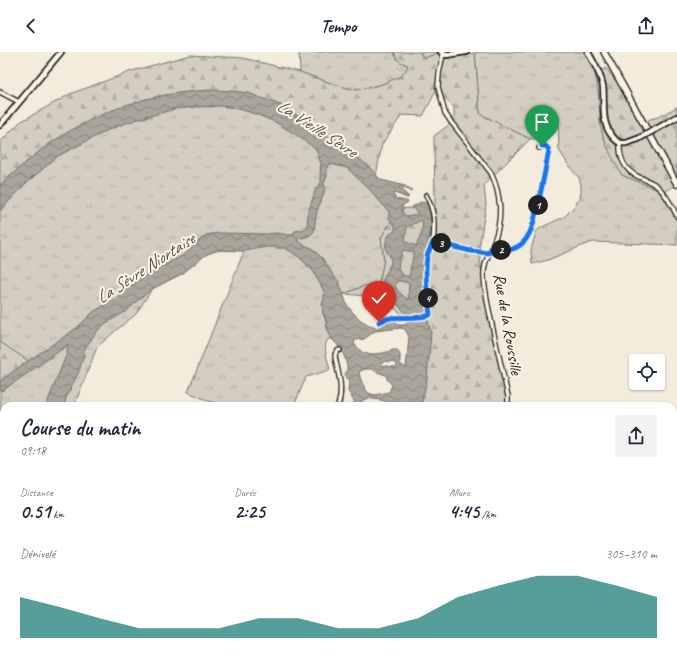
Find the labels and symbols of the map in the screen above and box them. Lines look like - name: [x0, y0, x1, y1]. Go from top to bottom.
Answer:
- water label: La Vieille Sèvre: [273, 94, 364, 164]
- pin: [525, 105, 559, 146]
- pin: 1: [528, 195, 548, 215]
- water label: La Sèvre Niortaise: [91, 226, 201, 308]
- pin: 3: [431, 233, 451, 253]
- pin: 2: [491, 240, 511, 260]
- street label: Rue de la Roussille: [489, 272, 528, 378]
- pin: [362, 281, 396, 322]
- pin: 4: [418, 288, 438, 308]

